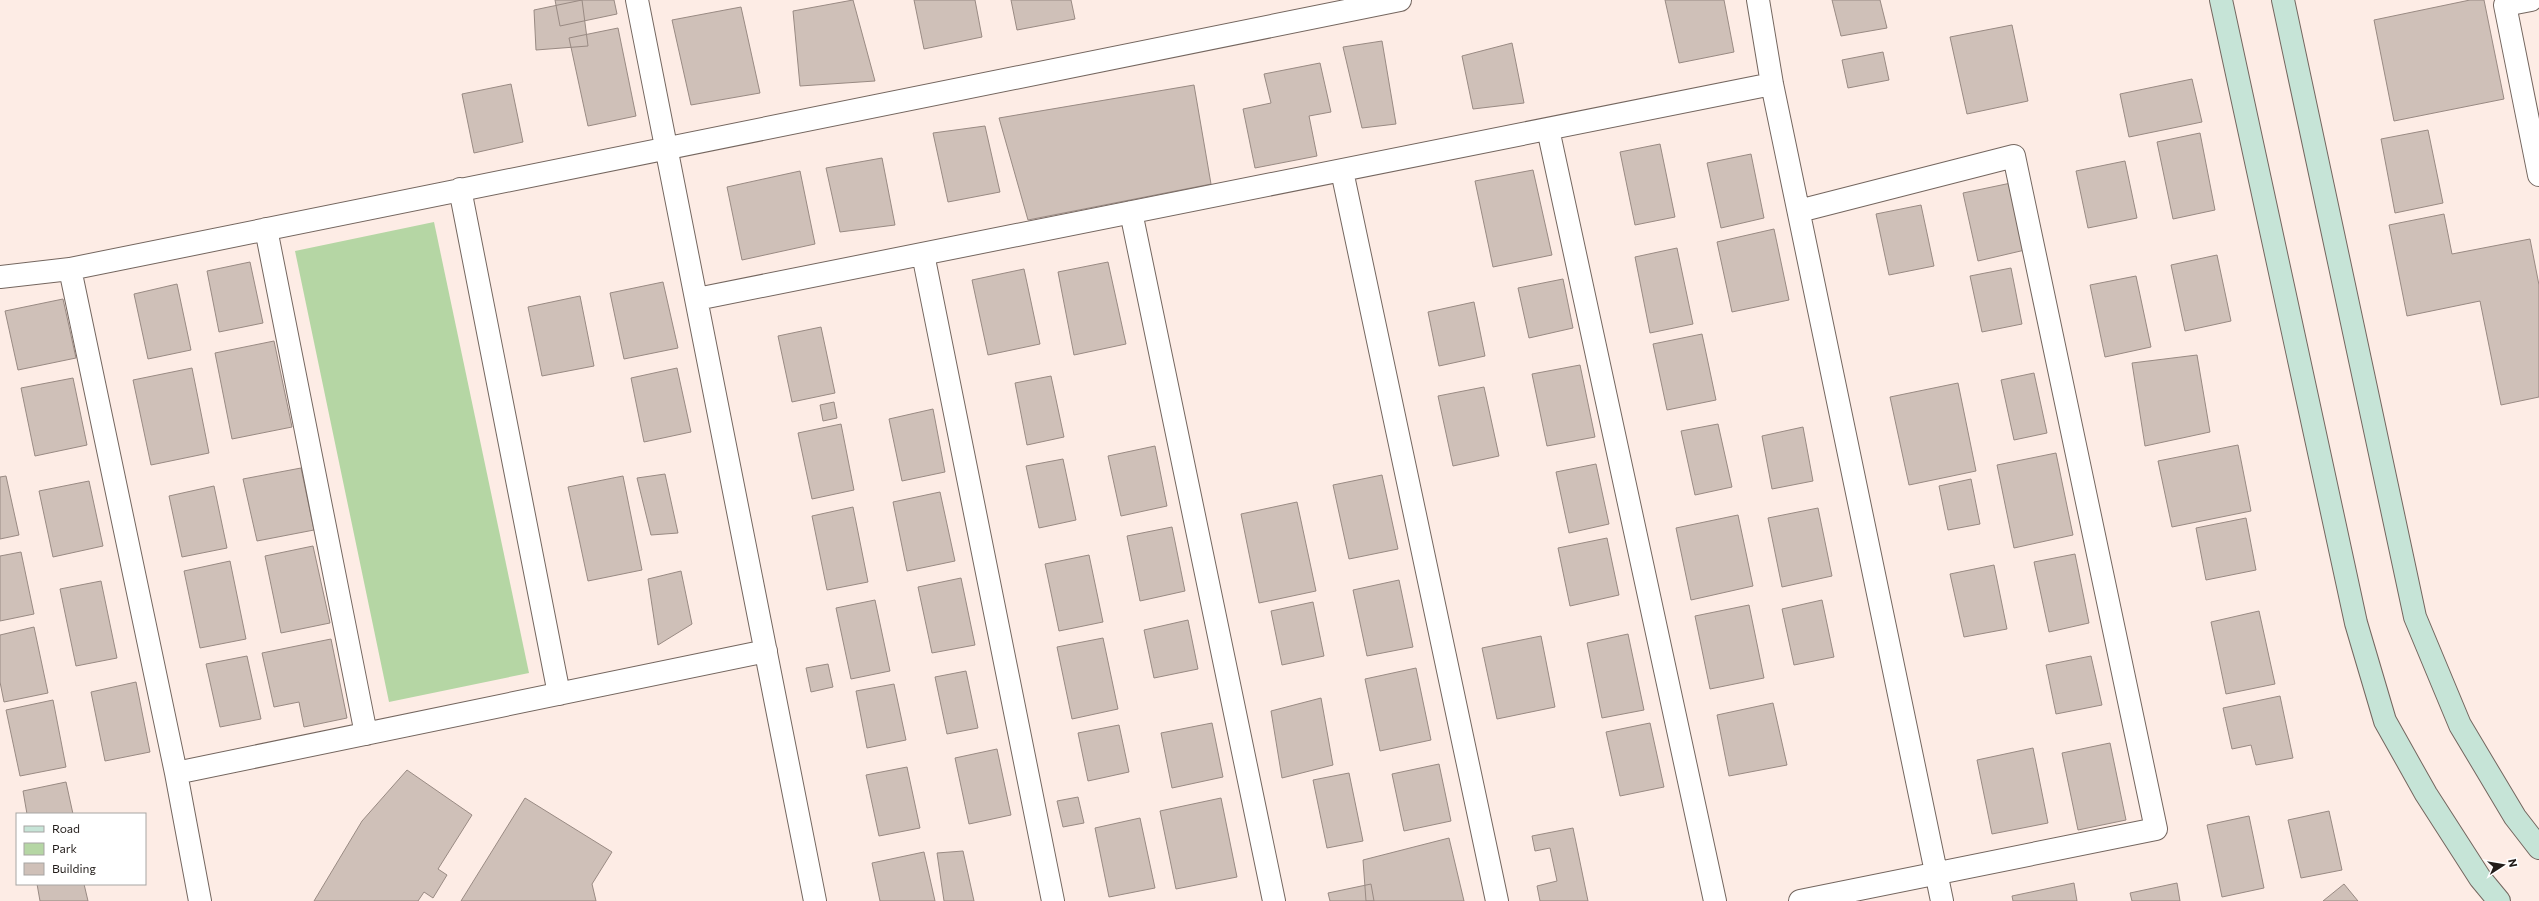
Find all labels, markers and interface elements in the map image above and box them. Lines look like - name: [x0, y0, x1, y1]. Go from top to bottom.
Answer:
- legend: [16, 813, 146, 885]
- text: Road: [52, 821, 80, 835]
- text: Park: [52, 841, 78, 855]
- north arrow: [2483, 845, 2523, 885]
- text: N: [2506, 857, 2520, 868]
- text: Building: [52, 861, 96, 875]

